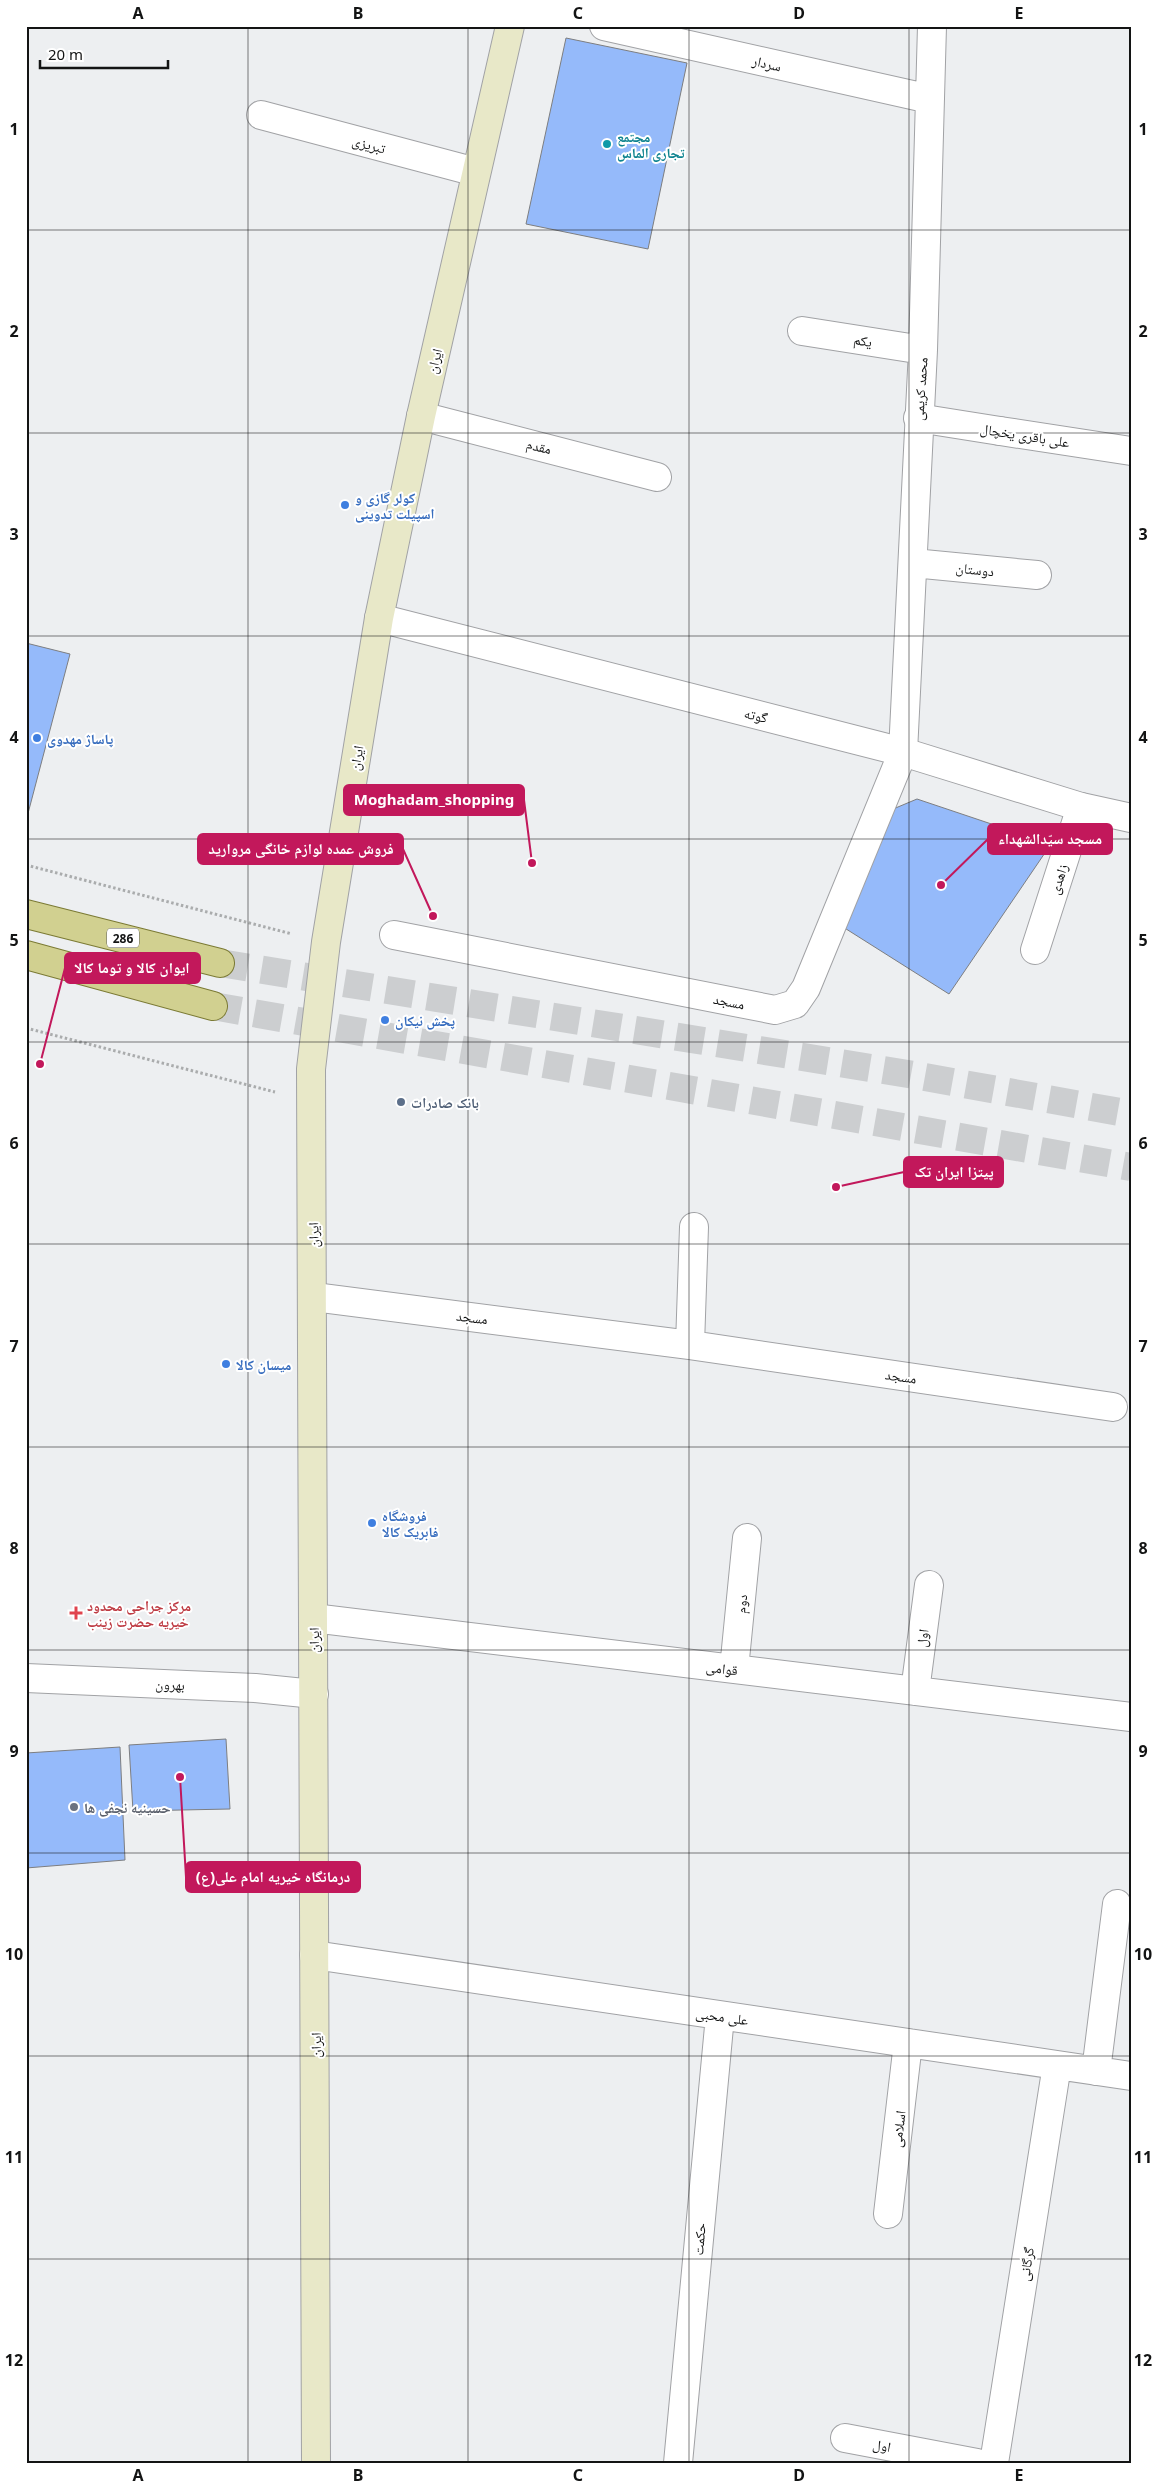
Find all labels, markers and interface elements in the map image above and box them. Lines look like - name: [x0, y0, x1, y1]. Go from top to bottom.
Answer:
- text: A: [132, 2, 144, 24]
- text: B: [353, 2, 363, 24]
- text: C: [573, 2, 583, 24]
- text: D: [793, 2, 805, 24]
- text: E: [1015, 2, 1024, 24]
- scale bar: [40, 38, 168, 70]
- text: 20 m: [48, 44, 83, 64]
- street label: سردار: [750, 50, 783, 76]
- text: 1: [9, 118, 19, 140]
- text: 1: [1138, 118, 1148, 140]
- place label: مجتمع تجاری الماس: [617, 127, 685, 162]
- street label: تبریزی: [350, 130, 388, 158]
- marker: مجتمع تجاری الماس: [601, 138, 613, 150]
- text: 2: [9, 320, 19, 342]
- text: 2: [1138, 320, 1148, 342]
- street label: یکم: [852, 329, 874, 352]
- street label: ایران: [422, 347, 446, 375]
- street label: محمد کریمی: [908, 357, 932, 421]
- street label: علی باقری یخچال: [979, 419, 1071, 451]
- street label: مقدم: [524, 434, 554, 459]
- place label: کولر گازی و اسپیلت تدوینی: [355, 488, 434, 523]
- marker: کولر گازی و اسپیلت تدوینی: [339, 499, 351, 511]
- text: 3: [9, 523, 19, 545]
- text: 3: [1138, 523, 1148, 545]
- street label: دوستان: [955, 558, 995, 580]
- street label: گوته: [742, 703, 770, 727]
- text: 4: [9, 726, 19, 748]
- text: 4: [1138, 726, 1148, 748]
- place label: پاساژ مهدوی: [47, 729, 114, 748]
- marker: پاساژ مهدوی: [31, 732, 43, 744]
- street label: ایران: [345, 744, 367, 772]
- callout: Moghadam_shopping: [344, 785, 524, 815]
- text: Moghadam_shopping: [354, 789, 514, 809]
- callout: مسجد سیّدالشهداء: [988, 824, 1112, 854]
- text: مسجد سیّدالشهداء: [998, 828, 1102, 848]
- callout: فروش عمده لوازم خانگی مروارید: [198, 834, 403, 864]
- text: فروش عمده لوازم خانگی مروارید: [208, 838, 394, 859]
- street label: زاهدی: [1044, 861, 1072, 897]
- road number: 286: [107, 928, 139, 948]
- text: 5: [9, 929, 19, 951]
- text: 5: [1138, 929, 1148, 951]
- callout: ایوان کالا و توما کالا: [65, 953, 200, 983]
- text: ایوان کالا و توما کالا: [74, 957, 190, 977]
- street label: مسجد: [712, 989, 746, 1013]
- place label: پخش نیکان: [395, 1011, 455, 1030]
- marker: پخش نیکان: [379, 1014, 391, 1026]
- place label: بانک صادرات: [411, 1093, 479, 1112]
- marker: بانک صادرات: [395, 1096, 407, 1108]
- text: 6: [9, 1132, 19, 1154]
- text: 6: [1138, 1132, 1148, 1154]
- callout: پیتزا ایران تک: [904, 1157, 1003, 1187]
- text: پیتزا ایران تک: [914, 1161, 994, 1181]
- street label: ایران: [303, 1222, 323, 1248]
- street label: مسجد: [455, 1306, 489, 1328]
- text: 7: [9, 1335, 19, 1357]
- text: 7: [1138, 1335, 1148, 1357]
- place label: میسان کالا: [236, 1355, 291, 1374]
- marker: میسان کالا: [220, 1358, 232, 1370]
- street label: مسجد: [884, 1364, 918, 1388]
- place label: فروشگاه فابریک کالا: [382, 1506, 438, 1541]
- marker: فروشگاه فابریک کالا: [366, 1517, 378, 1529]
- text: 8: [9, 1537, 19, 1559]
- text: 8: [1138, 1537, 1148, 1559]
- street label: دوم: [731, 1593, 752, 1615]
- place label: مرکز جراحی محدود خیریه حضرت زینب: [87, 1596, 191, 1631]
- marker: مرکز جراحی محدود خیریه حضرت زینب: [69, 1606, 83, 1620]
- street label: ایران: [304, 1627, 323, 1653]
- street label: اول: [911, 1628, 933, 1648]
- street label: قوامی: [705, 1657, 739, 1679]
- street label: بهرون: [155, 1674, 185, 1694]
- text: 9: [9, 1740, 19, 1762]
- text: 9: [1138, 1740, 1148, 1762]
- place label: حسینیه نجفی ها: [84, 1798, 171, 1817]
- marker: حسینیه نجفی ها: [68, 1801, 80, 1813]
- callout: درمانگاه خیریه امام علی(ع): [186, 1862, 360, 1892]
- text: درمانگاه خیریه امام علی(ع): [196, 1866, 350, 1887]
- text: 10: [5, 1943, 23, 1965]
- text: 10: [1134, 1943, 1152, 1965]
- street label: علی محبی: [694, 2003, 750, 2029]
- street label: ایران: [306, 2032, 325, 2058]
- street label: اسلامی: [886, 2109, 910, 2149]
- text: 11: [5, 2146, 23, 2168]
- text: 11: [1134, 2146, 1152, 2168]
- street label: حکمت: [688, 2222, 710, 2256]
- street label: گرگانی: [1014, 2245, 1038, 2282]
- text: 12: [5, 2349, 23, 2371]
- text: 12: [1134, 2349, 1152, 2371]
- street label: اول: [871, 2434, 893, 2456]
- text: A: [132, 2464, 144, 2486]
- text: B: [353, 2464, 363, 2486]
- text: C: [573, 2464, 583, 2486]
- text: D: [793, 2464, 805, 2486]
- text: E: [1015, 2464, 1024, 2486]

